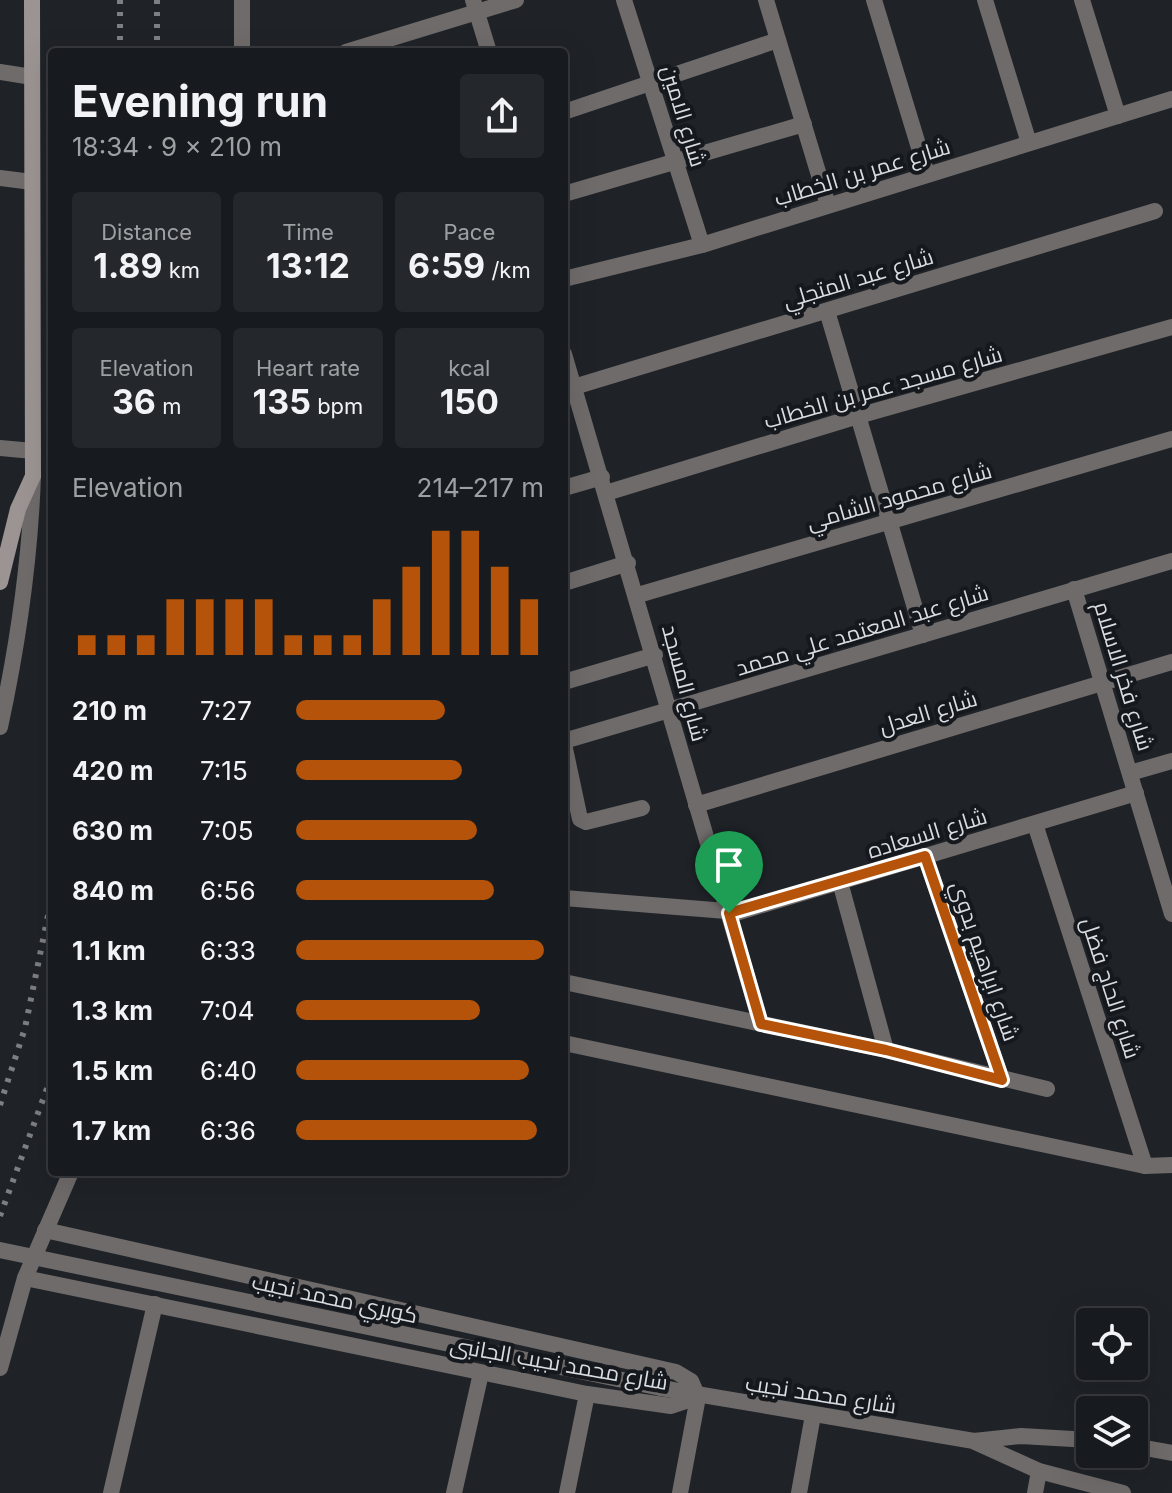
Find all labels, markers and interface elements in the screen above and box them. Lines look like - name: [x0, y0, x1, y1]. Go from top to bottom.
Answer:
- street label: شارع الامين: [654, 62, 712, 171]
- text: Evening run: [72, 74, 328, 128]
- button: share: [460, 74, 544, 158]
- text: 18:34 · 9 × 210 m: [72, 131, 282, 162]
- street label: شارع عمر بن الخطاب: [771, 133, 954, 213]
- text: Distance: [101, 219, 192, 245]
- text: Time: [282, 219, 334, 245]
- text: Pace: [443, 219, 495, 245]
- street label: شارع عبد المتجلي: [780, 243, 938, 317]
- text: 1.89: [93, 245, 163, 286]
- text: 13:12: [266, 245, 350, 286]
- text: 6:59: [408, 245, 485, 286]
- text: km: [163, 257, 200, 283]
- text: /km: [485, 257, 531, 283]
- street label: شارع مسجد عمر بن الخطاب: [761, 340, 1006, 435]
- text: Elevation: [100, 355, 194, 381]
- text: Heart rate: [256, 355, 360, 381]
- text: kcal: [448, 355, 490, 381]
- text: 36: [112, 381, 156, 422]
- text: 135: [253, 381, 311, 422]
- text: 150: [440, 381, 499, 422]
- text: m: [156, 393, 181, 419]
- text: bpm: [311, 393, 363, 419]
- street label: شارع محمود الشامي: [803, 457, 996, 539]
- text: Elevation: [72, 472, 183, 503]
- text: 214–217 m: [417, 472, 544, 503]
- street label: شارع عبد المعتمد علي محمد: [733, 579, 993, 685]
- street label: شارع فخر الاسلام: [1086, 598, 1159, 755]
- street label: شارع المسجد: [655, 622, 713, 745]
- street label: شارع العدل: [876, 685, 981, 741]
- text: 210 m: [72, 695, 147, 726]
- text: 7:27: [200, 695, 252, 726]
- text: 420 m: [72, 755, 153, 786]
- text: 7:15: [200, 755, 248, 786]
- street label: شارع السعاده: [864, 802, 991, 865]
- text: 630 m: [72, 815, 153, 846]
- text: 7:05: [200, 815, 254, 846]
- pin: [695, 831, 763, 913]
- icon: arrive: [707, 843, 751, 887]
- text: 840 m: [72, 875, 154, 906]
- text: 6:56: [200, 875, 256, 906]
- street label: شارع ابراهيم بدوي: [942, 878, 1024, 1046]
- street label: شارع الحاج فضل: [1074, 914, 1146, 1063]
- text: 1.1 km: [72, 935, 146, 966]
- text: 6:33: [200, 935, 256, 966]
- text: 1.3 km: [72, 995, 153, 1026]
- text: 7:04: [200, 995, 255, 1026]
- text: 1.5 km: [72, 1055, 153, 1086]
- text: 6:40: [200, 1055, 257, 1086]
- text: 1.7 km: [72, 1115, 151, 1146]
- text: 6:36: [200, 1115, 256, 1146]
- street label: كوبري محمد نجيب: [249, 1268, 420, 1332]
- map controls: [1076, 1308, 1148, 1468]
- button: locate: [1076, 1308, 1148, 1380]
- street label: شارع محمد نجيب الجانبى: [448, 1331, 670, 1397]
- street label: شارع محمد نجيب: [743, 1369, 898, 1421]
- button: layers: [1076, 1396, 1148, 1468]

